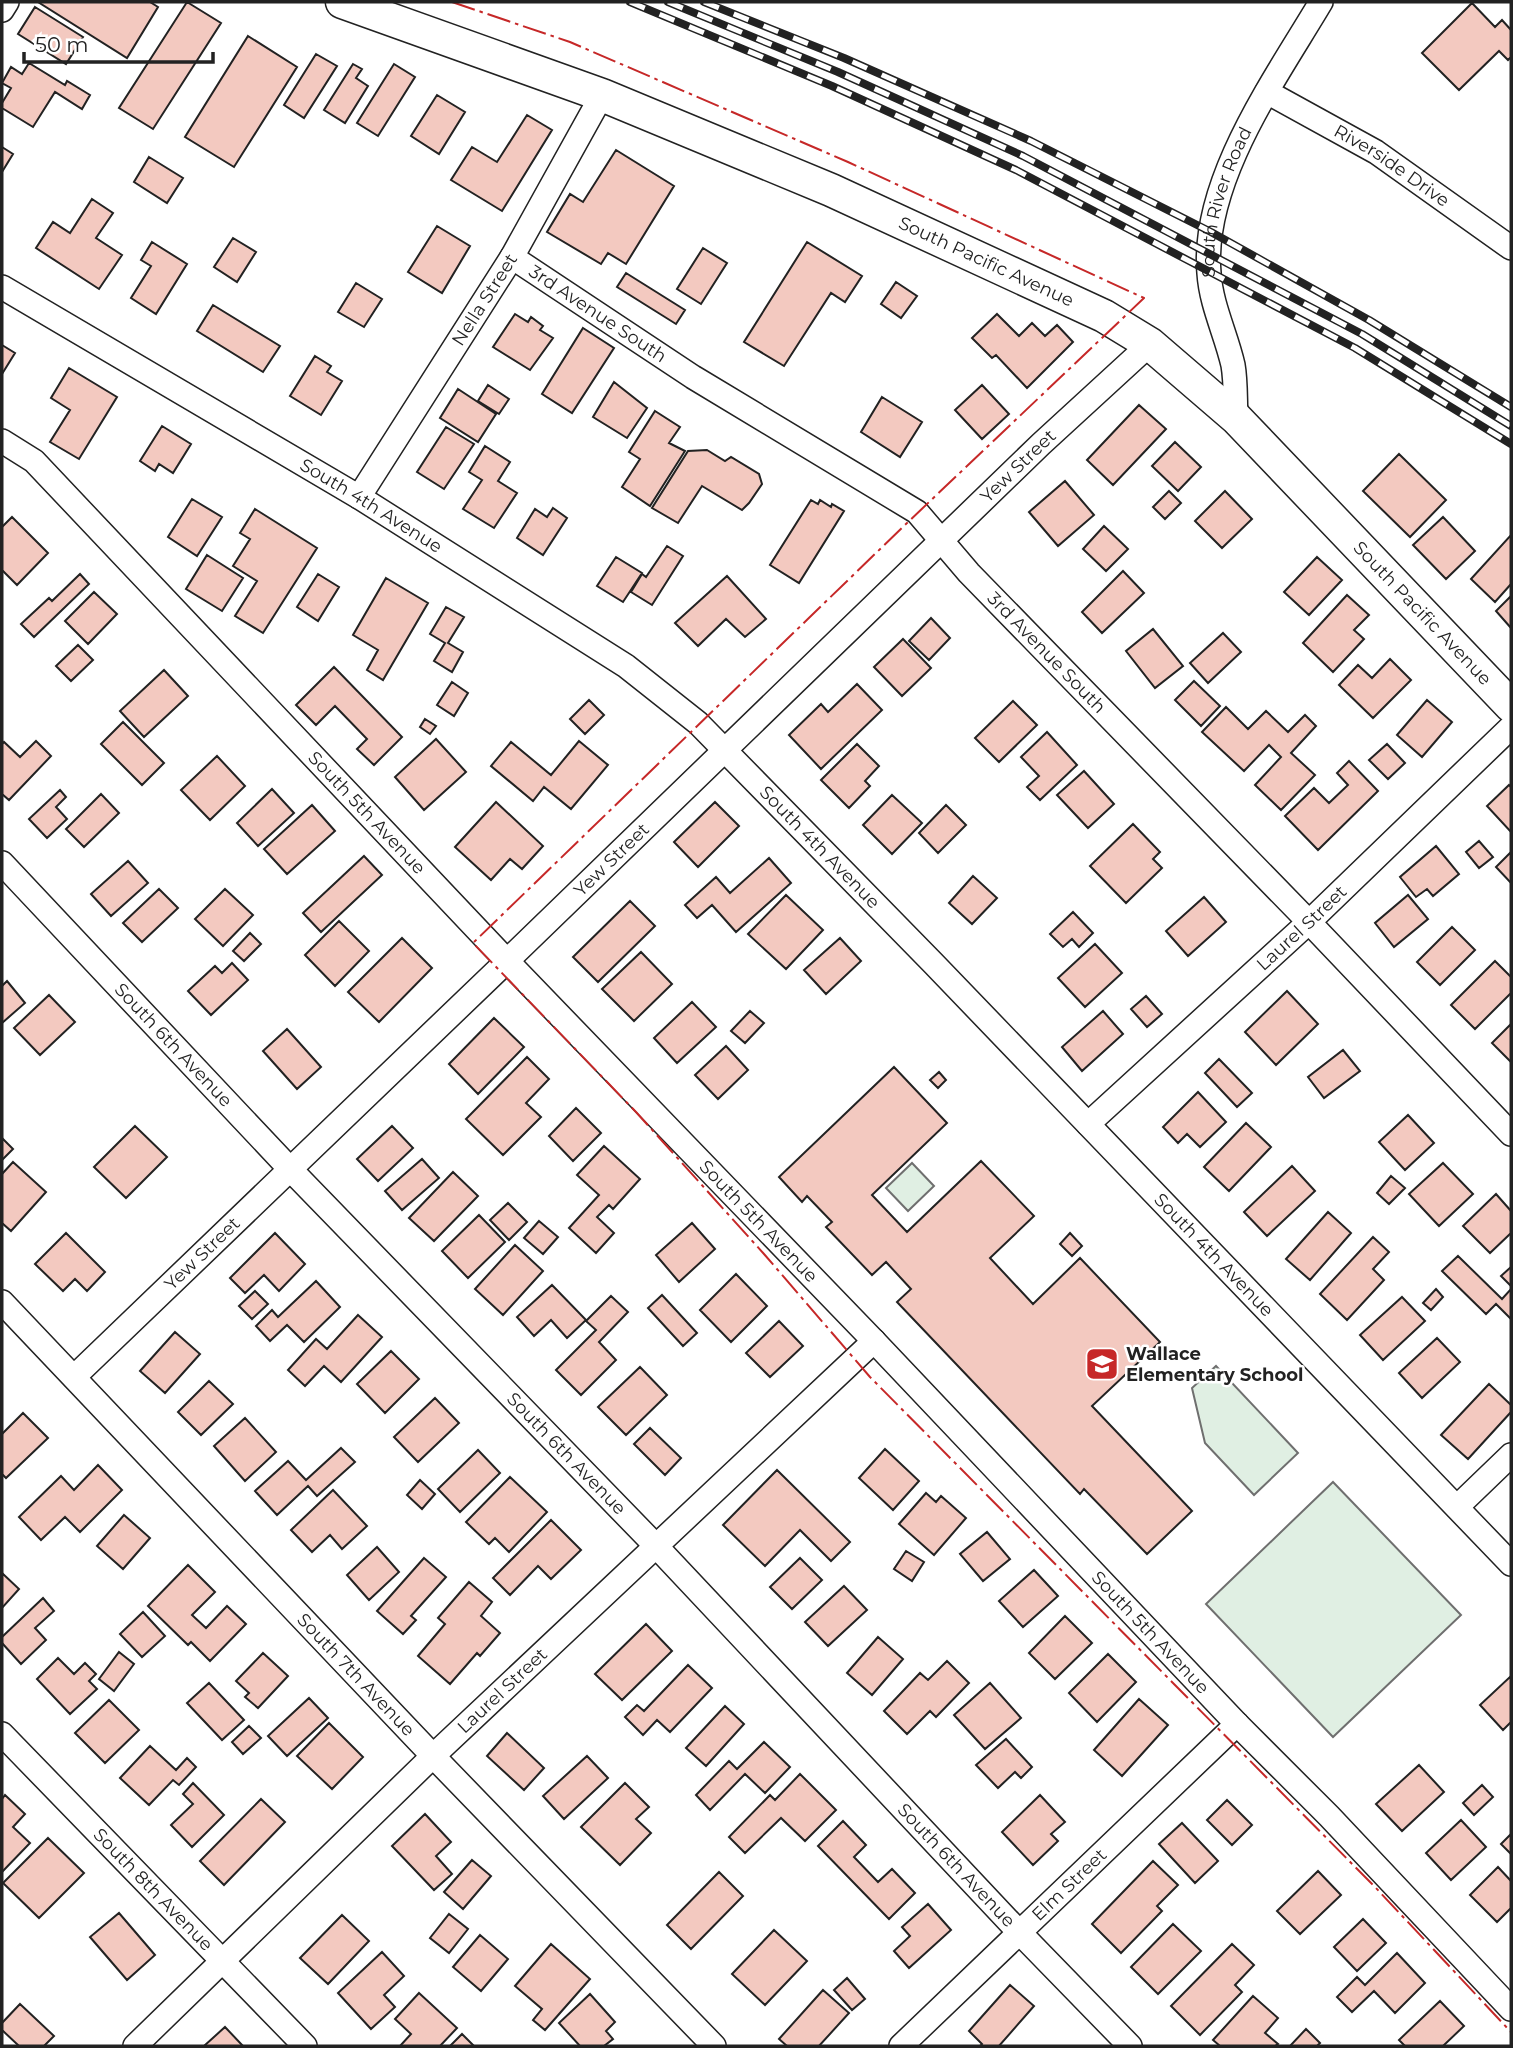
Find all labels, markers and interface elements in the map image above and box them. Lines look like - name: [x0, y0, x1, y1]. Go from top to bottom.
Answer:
- scale bar: [24, 21, 214, 65]
- text: 50 m: [35, 32, 89, 57]
- street label: Riverside Drive: [1330, 120, 1454, 212]
- street label: South River Road: [1197, 123, 1257, 278]
- street label: South Pacific Avenue: [895, 212, 1077, 312]
- street label: Nella Street: [447, 250, 522, 350]
- street label: 3rd Avenue South: [525, 260, 671, 367]
- street label: Yew Street: [976, 425, 1060, 507]
- street label: South 4th Avenue: [296, 454, 446, 558]
- street label: South Pacific Avenue: [1349, 537, 1496, 690]
- street label: 3rd Avenue South: [983, 587, 1111, 718]
- street label: South 5th Avenue: [303, 747, 430, 879]
- street label: South 4th Avenue: [755, 781, 885, 913]
- street label: Yew Street: [569, 818, 654, 901]
- street label: Laurel Street: [1252, 881, 1351, 975]
- street label: South 6th Avenue: [110, 979, 237, 1112]
- street label: South 5th Avenue: [695, 1156, 822, 1287]
- street label: South 4th Avenue: [1149, 1189, 1278, 1321]
- street label: Yew Street: [160, 1212, 245, 1295]
- place label: Wallace Elementary School: [1126, 1343, 1303, 1386]
- school or university icon: Wallace Elementary School: [1083, 1345, 1121, 1383]
- street label: South 6th Avenue: [502, 1388, 631, 1519]
- street label: South 5th Avenue: [1087, 1567, 1214, 1699]
- street label: South 7th Avenue: [292, 1609, 419, 1741]
- street label: Laurel Street: [453, 1643, 552, 1738]
- street label: South 6th Avenue: [893, 1799, 1020, 1932]
- street label: South 8th Avenue: [89, 1824, 218, 1956]
- street label: Elm Street: [1027, 1844, 1111, 1926]

